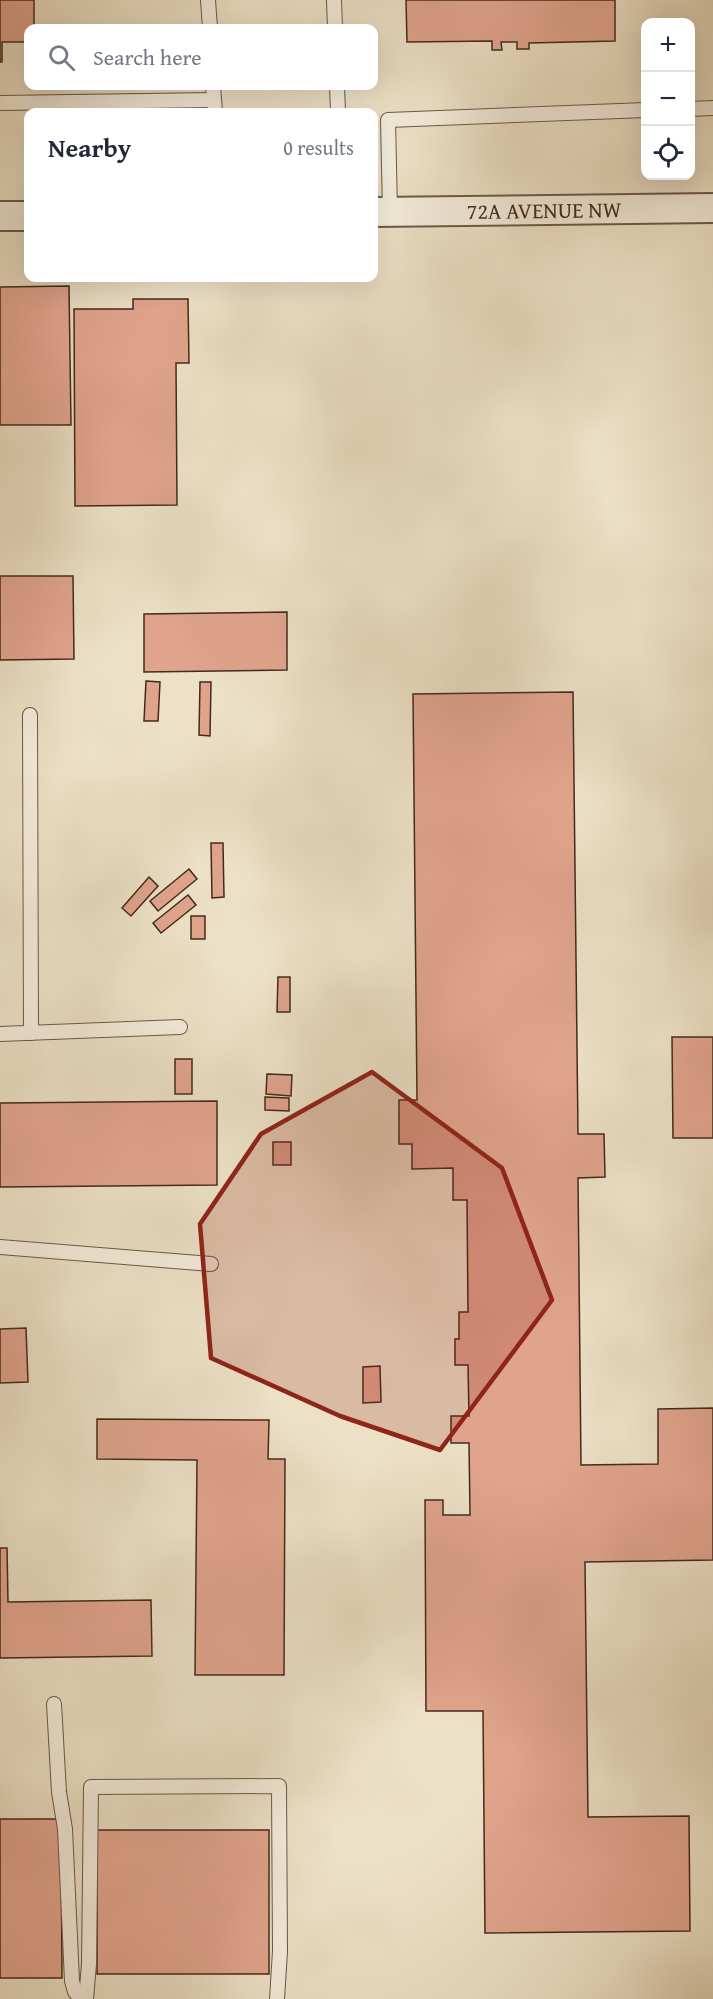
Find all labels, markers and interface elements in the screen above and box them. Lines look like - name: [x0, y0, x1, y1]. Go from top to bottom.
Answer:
- map controls: [641, 18, 695, 180]
- button: +: [641, 18, 695, 72]
- search box: [24, 24, 378, 90]
- icon: search: [45, 41, 78, 74]
- text: Search here: [93, 41, 202, 73]
- button: −: [641, 72, 695, 126]
- button: locate: [641, 126, 695, 180]
- text: Nearby: [48, 128, 131, 167]
- text: 0 results: [283, 133, 354, 162]
- street label: 72A AVENUE NW: [467, 193, 622, 227]

